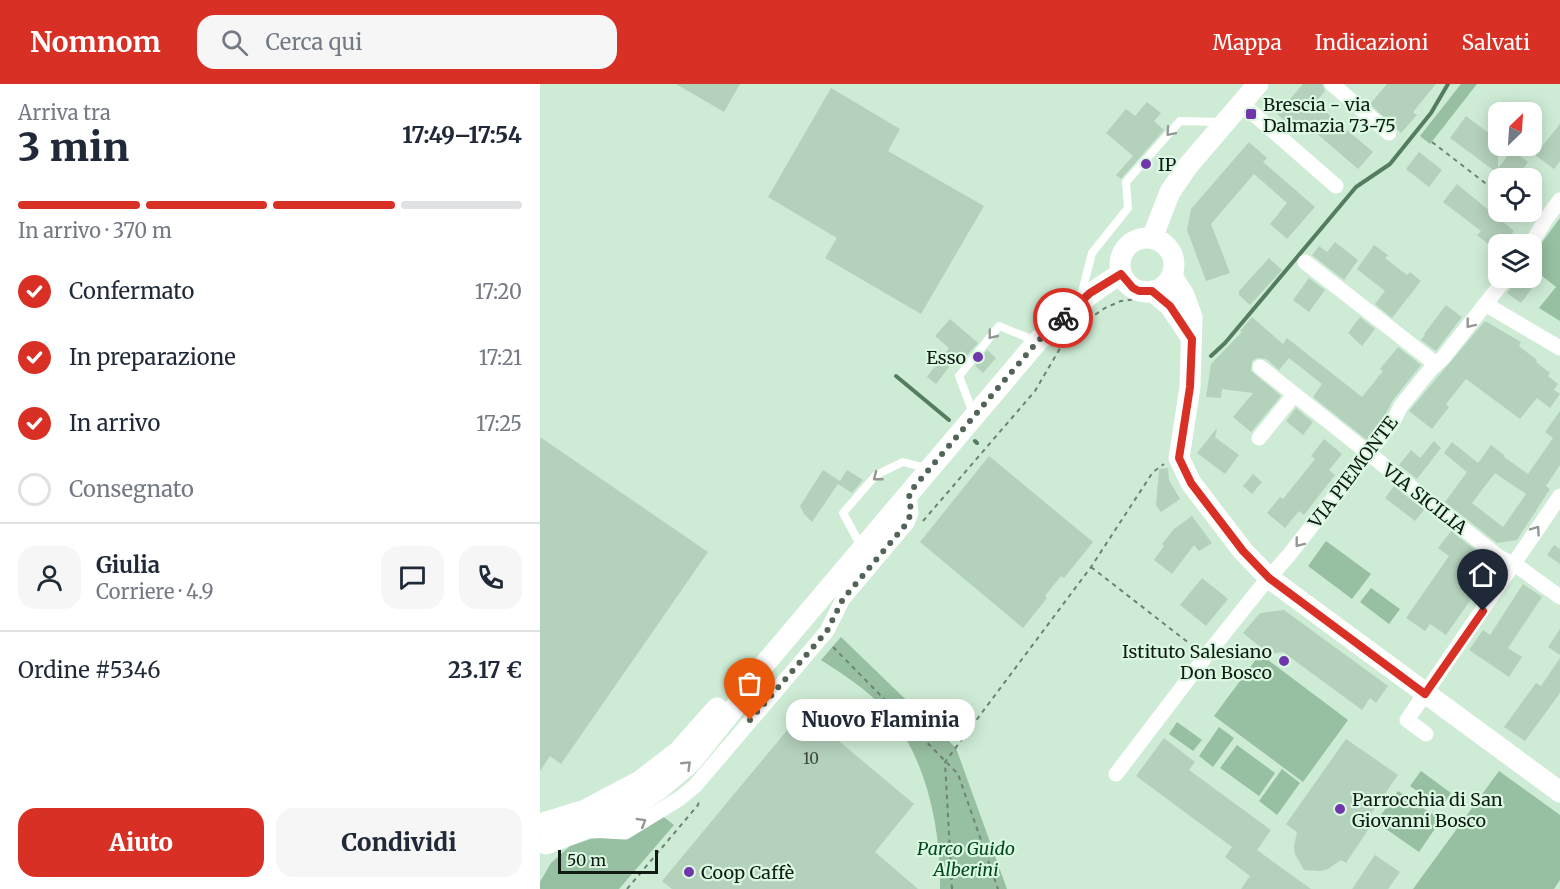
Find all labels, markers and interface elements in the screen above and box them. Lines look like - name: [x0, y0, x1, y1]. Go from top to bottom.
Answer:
- search box: [197, 15, 617, 69]
- text: Nomnom: [30, 24, 161, 60]
- icon: search: [218, 26, 251, 59]
- text: Cerca qui: [266, 28, 362, 56]
- text: Mappa: [1212, 29, 1282, 56]
- text: Indicazioni: [1315, 29, 1428, 56]
- text: Salvati: [1461, 29, 1530, 56]
- place label: Brescia - via Dalmazia 73-75: [1263, 93, 1396, 137]
- text: Arriva tra: [18, 100, 111, 125]
- north arrow: [1488, 102, 1542, 156]
- map controls: [1488, 102, 1542, 288]
- marker: Brescia - via Dalmazia 73-75: [1244, 107, 1258, 121]
- text: 17:49–17:54: [402, 121, 522, 149]
- text: 3 min: [18, 123, 129, 172]
- one-way arrow: [1166, 125, 1177, 136]
- place label: IP: [1158, 153, 1177, 176]
- marker: IP: [1139, 157, 1153, 171]
- button: locate: [1488, 168, 1542, 222]
- text: In arrivo · 370 m: [18, 218, 172, 243]
- button: layers: [1488, 234, 1542, 288]
- icon: check: [18, 275, 51, 308]
- text: Confermato: [69, 277, 194, 305]
- text: 17:20: [475, 279, 522, 304]
- courier: [1033, 288, 1093, 348]
- icon: bike: [1047, 302, 1080, 335]
- one-way arrow: [1466, 317, 1477, 328]
- one-way arrow: [988, 328, 999, 339]
- icon: check: [18, 341, 51, 374]
- text: In preparazione: [69, 343, 236, 371]
- text: 17:21: [479, 345, 522, 370]
- place label: Esso: [926, 346, 966, 369]
- marker: Esso: [971, 350, 985, 364]
- icon: check: [18, 407, 51, 440]
- text: In arrivo: [69, 409, 160, 437]
- text: 17:25: [476, 411, 522, 436]
- street label: VIA PIEMONTE: [1303, 411, 1403, 533]
- street label: VIA SICILIA: [1377, 458, 1472, 539]
- one-way arrow: [873, 469, 884, 480]
- text: Consegnato: [69, 475, 194, 503]
- one-way arrow: [1529, 526, 1540, 537]
- one-way arrow: [1295, 537, 1306, 548]
- button: person: [18, 546, 81, 609]
- button: chat: [381, 546, 444, 609]
- button: phone: [459, 546, 522, 609]
- pin: [1457, 549, 1508, 611]
- text: Giulia: [96, 551, 160, 579]
- icon: home: [1466, 558, 1499, 591]
- text: Corriere · 4.9: [96, 579, 214, 604]
- place label: Istituto Salesiano Don Bosco: [1122, 640, 1272, 684]
- marker: Istituto Salesiano Don Bosco: [1277, 654, 1291, 668]
- text: Ordine #5346: [18, 656, 160, 684]
- text: 23.17 €: [448, 656, 522, 684]
- pin: [724, 658, 775, 720]
- icon: bag: [733, 667, 766, 700]
- callout: Nuovo Flaminia: [786, 699, 975, 741]
- text: Nuovo Flaminia: [802, 707, 959, 732]
- house number: 10: [803, 749, 819, 768]
- one-way arrow: [680, 761, 690, 772]
- place label: Parrocchia di San Giovanni Bosco: [1352, 788, 1503, 832]
- marker: Parrocchia di San Giovanni Bosco: [1333, 802, 1347, 816]
- button: Aiuto: [18, 808, 264, 877]
- button: Condividi: [276, 808, 522, 877]
- one-way arrow: [636, 817, 646, 829]
- park label: Parco Guido Alberini: [917, 837, 1015, 881]
- scale bar: [558, 847, 658, 874]
- text: 50 m: [567, 850, 606, 870]
- place label: Coop Caffè: [701, 861, 794, 884]
- marker: Coop Caffè: [682, 865, 696, 879]

